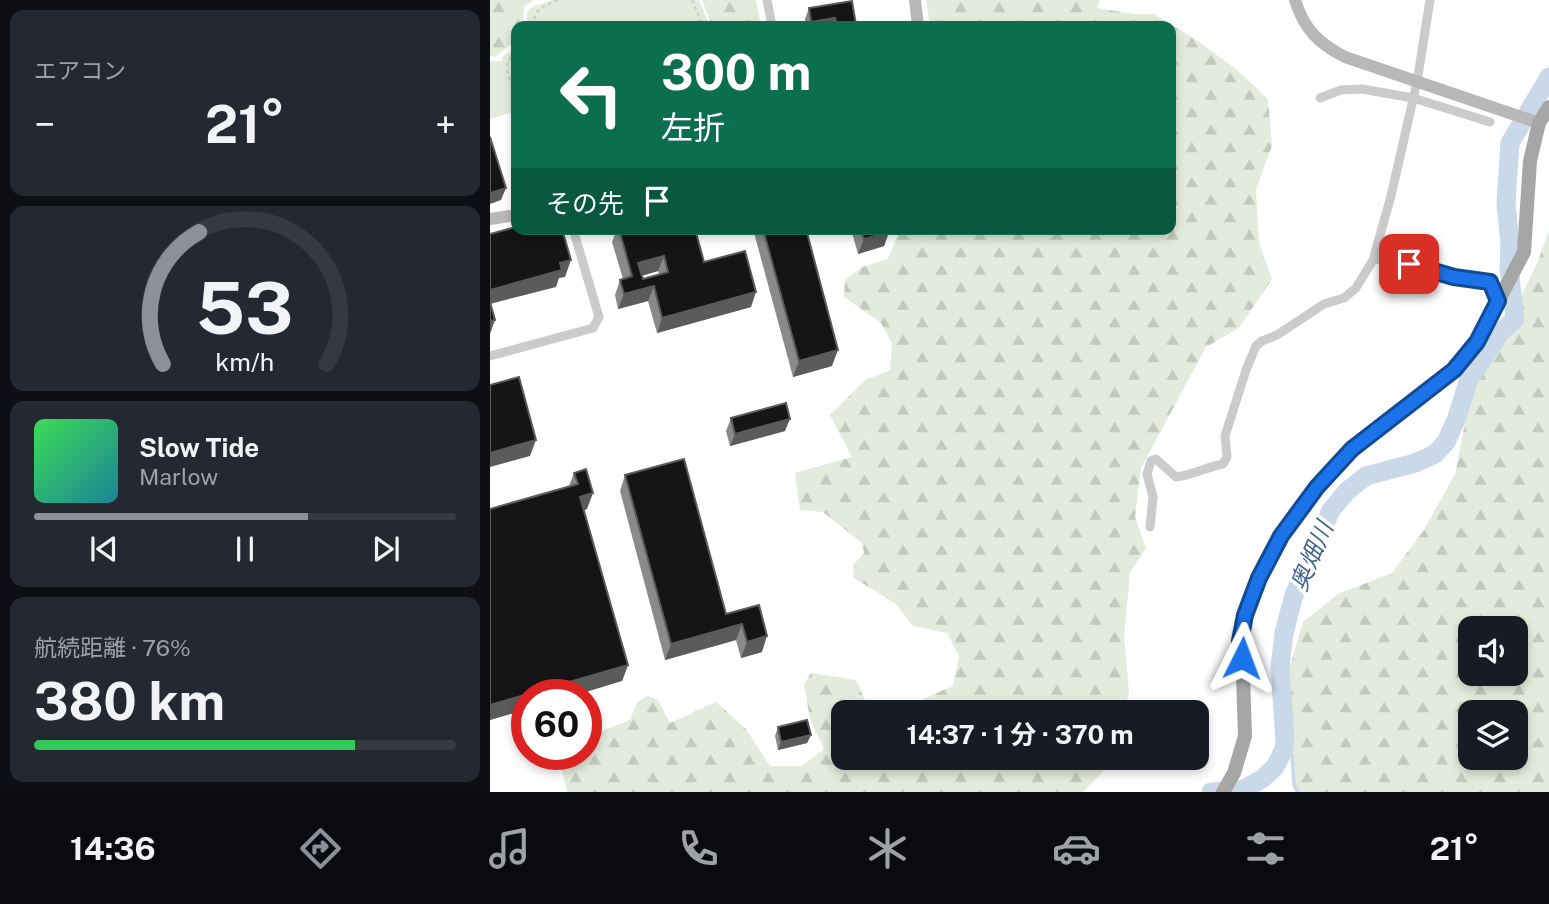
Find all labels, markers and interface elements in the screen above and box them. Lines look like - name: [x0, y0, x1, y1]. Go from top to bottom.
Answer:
- text: 300 m: [661, 43, 811, 101]
- icon: left: [546, 49, 637, 140]
- text: エアコン: [34, 57, 126, 84]
- text: 21°: [205, 94, 285, 155]
- text: −: [34, 102, 55, 147]
- text: +: [435, 102, 456, 147]
- text: 左折: [661, 109, 725, 146]
- icon: arrive: [638, 182, 676, 220]
- text: その先: [546, 188, 624, 219]
- pin: [1379, 234, 1439, 294]
- icon: arrive: [1390, 245, 1428, 283]
- text: 53: [196, 266, 294, 351]
- text: km/h: [216, 347, 274, 377]
- text: Slow Tide: [139, 432, 259, 463]
- text: Marlow: [139, 463, 218, 490]
- water label: 奥畑川: [1284, 515, 1339, 595]
- icon: previous: [85, 530, 123, 568]
- icon: pause: [226, 530, 264, 568]
- icon: next: [367, 530, 405, 568]
- map controls: [1458, 616, 1528, 770]
- button: sound: [1458, 616, 1528, 686]
- position arrow: [1205, 621, 1279, 695]
- text: 航続距離 · 76%: [34, 634, 191, 661]
- text: 380 km: [34, 671, 225, 732]
- speed limit sign: 60: [511, 679, 602, 770]
- button: layers: [1458, 700, 1528, 770]
- text: 14:37 · 1 分 · 370 m: [907, 719, 1133, 750]
- icon: directions: [296, 824, 345, 873]
- icon: music: [485, 824, 534, 873]
- icon: phone: [674, 824, 723, 873]
- icon: climate: [863, 824, 912, 873]
- icon: car: [1052, 824, 1101, 873]
- icon: filters: [1241, 824, 1290, 873]
- text: 14:36: [70, 830, 156, 867]
- text: 21°: [1430, 830, 1479, 867]

